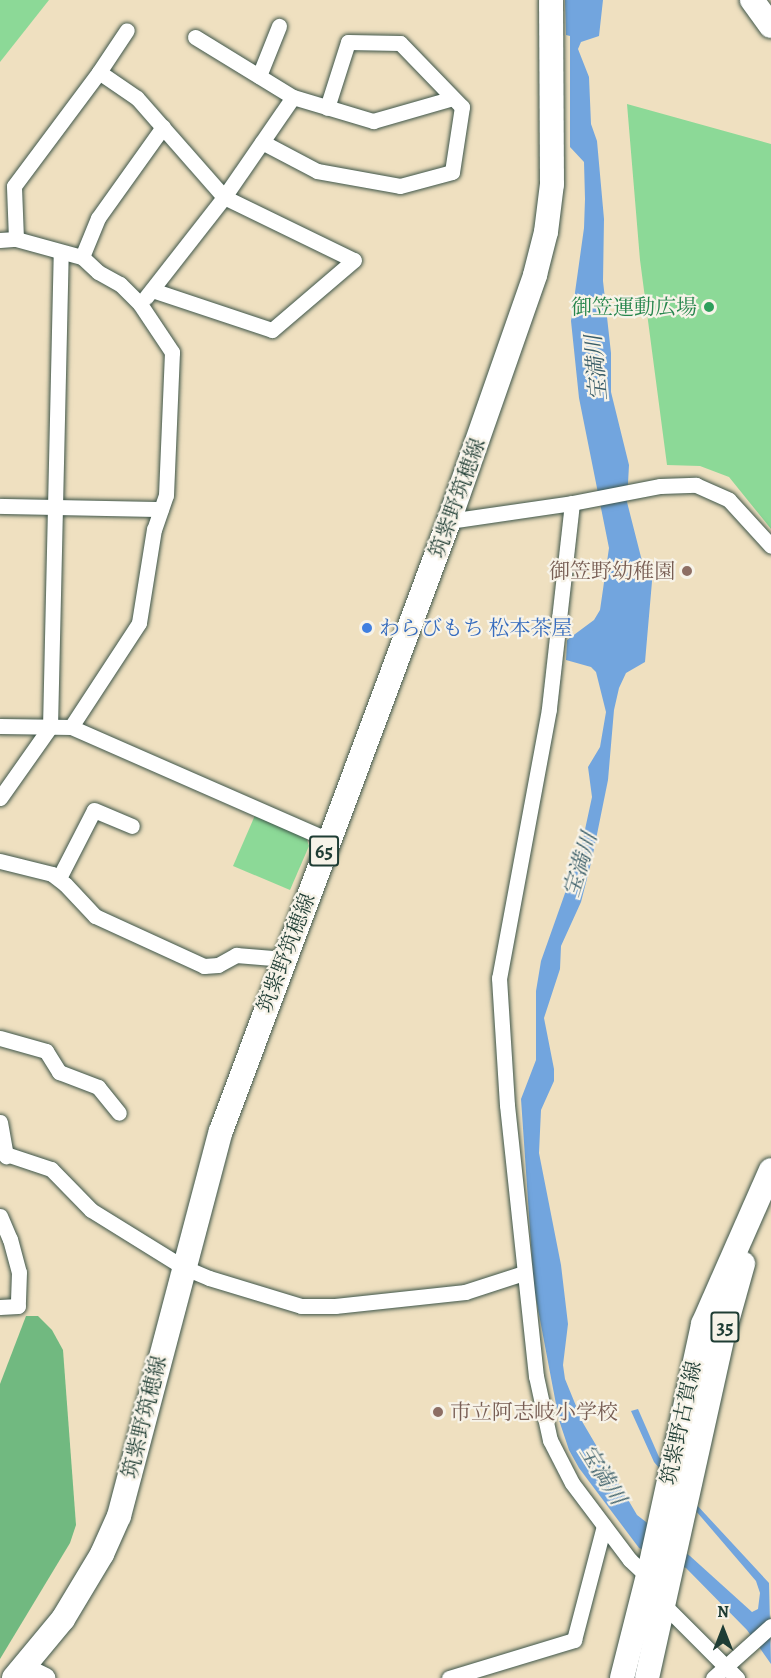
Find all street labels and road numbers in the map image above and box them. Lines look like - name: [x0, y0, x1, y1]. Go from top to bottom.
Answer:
- street label: 筑紫野筑穂線: [424, 434, 490, 562]
- road number: 65: [309, 834, 339, 868]
- street label: 筑紫野筑穂線: [252, 890, 320, 1016]
- road number: 35: [710, 1310, 740, 1344]
- street label: 筑紫野筑穂線: [117, 1353, 171, 1481]
- street label: 筑紫野古賀線: [656, 1359, 706, 1487]

